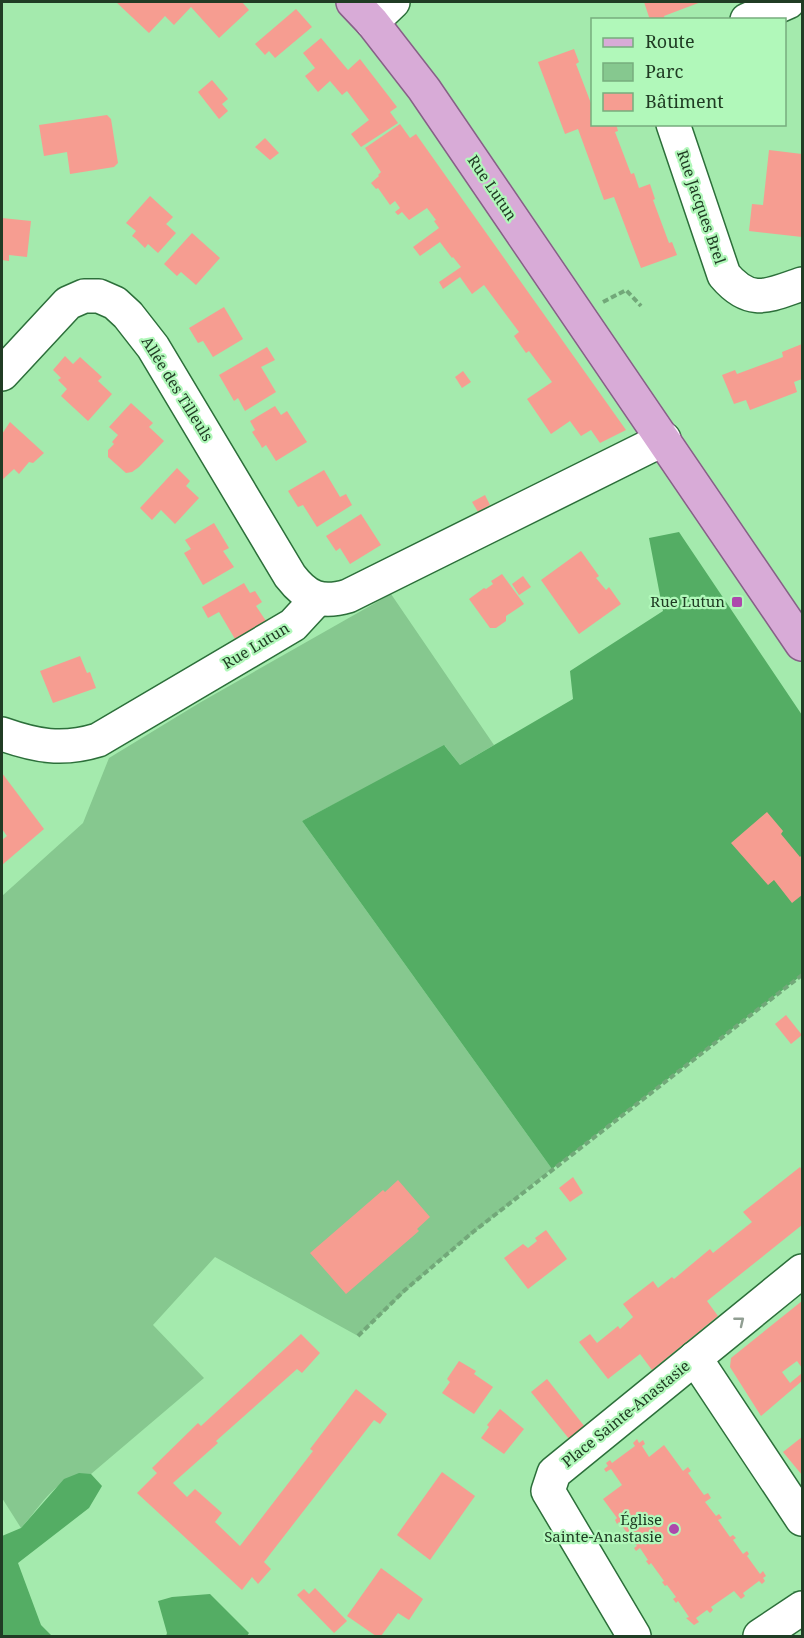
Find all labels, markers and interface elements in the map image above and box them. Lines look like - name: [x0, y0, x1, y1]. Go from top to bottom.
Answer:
- legend: [591, 18, 786, 126]
- text: Route: [645, 29, 695, 53]
- text: Parc: [645, 59, 683, 83]
- text: Bâtiment: [645, 89, 724, 113]
- street label: Rue Jacques Brel: [673, 147, 731, 267]
- street label: Rue Lutun: [464, 151, 522, 224]
- street label: Allée des Tilleuls: [138, 332, 218, 445]
- place label: Rue Lutun: [650, 591, 725, 611]
- marker: Rue Lutun: [730, 595, 744, 609]
- street label: Rue Lutun: [218, 617, 293, 673]
- one-way arrow: [733, 1318, 744, 1329]
- street label: Place Sainte-Anastasie: [557, 1355, 694, 1471]
- place label: Église Sainte-Anastasie: [544, 1509, 662, 1546]
- marker: Église Sainte-Anastasie: [667, 1522, 681, 1536]

